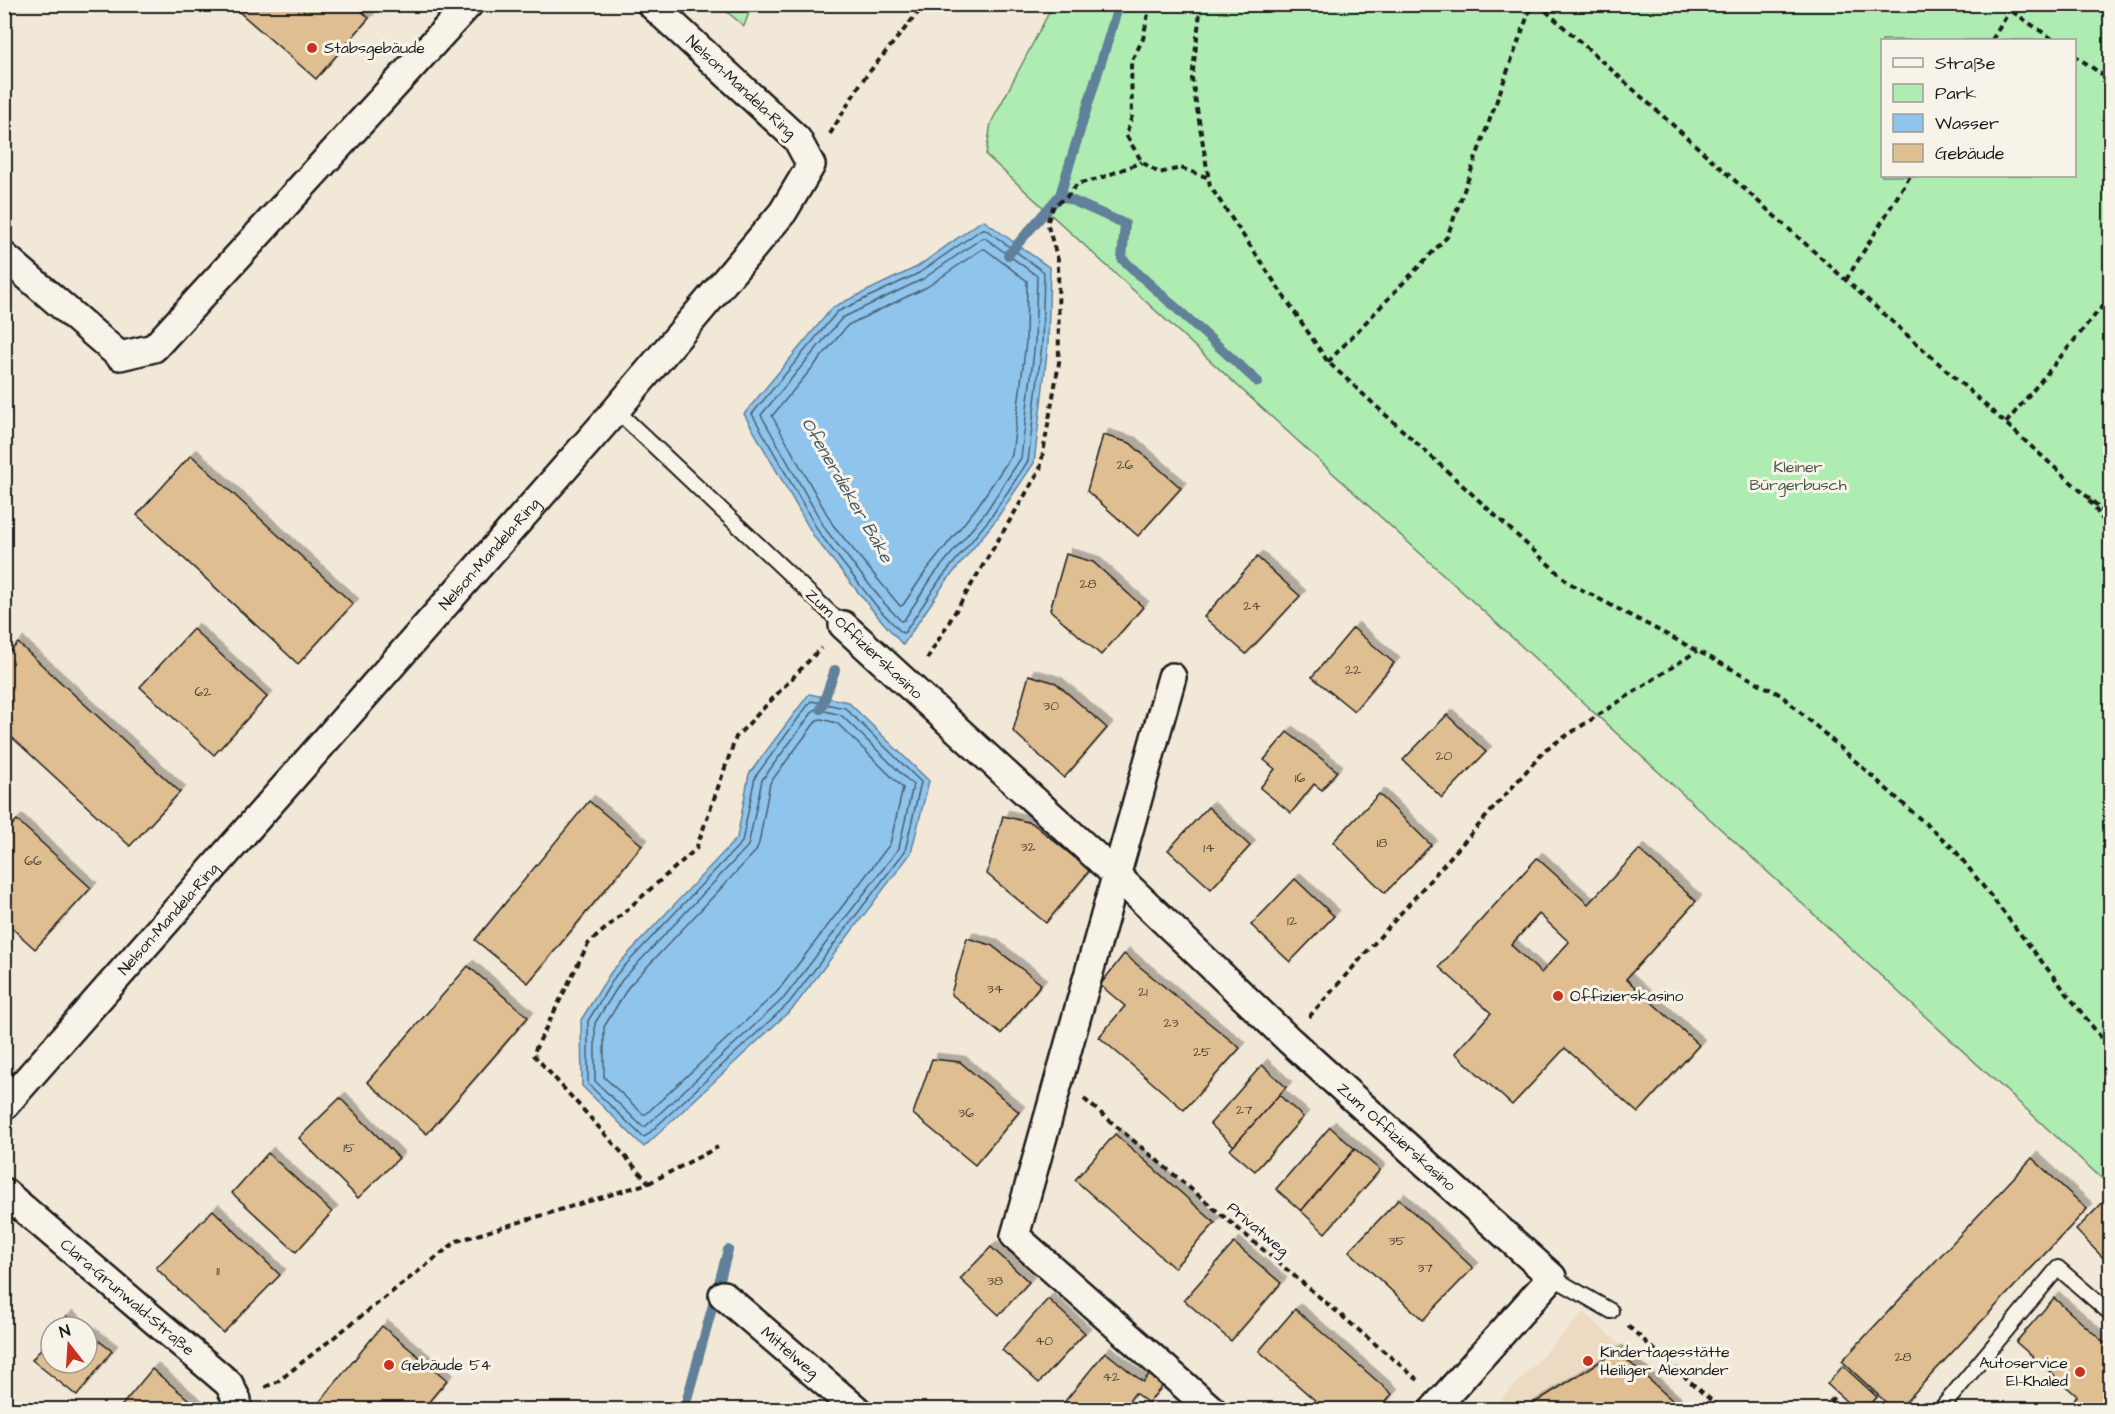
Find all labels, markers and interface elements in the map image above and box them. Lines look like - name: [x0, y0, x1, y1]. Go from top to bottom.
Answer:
- street label: Nelson-Mandela-Ring: [680, 30, 801, 145]
- place label: Stabsgebäude: [324, 37, 425, 60]
- legend: [1881, 39, 2076, 177]
- marker: Stabsgebäude: [305, 41, 319, 55]
- text: Straße: [1935, 51, 1996, 76]
- text: Park: [1935, 81, 1977, 106]
- text: Wasser: [1935, 111, 1999, 136]
- text: Gebäude: [1935, 141, 2005, 166]
- water label: Ofenerdieker Bäke: [795, 413, 899, 568]
- house number: 26: [1117, 455, 1134, 475]
- park label: Kleiner Bürgerbusch: [1749, 456, 1847, 497]
- street label: Nelson-Mandela-Ring: [434, 493, 546, 615]
- house number: 28: [1079, 574, 1097, 594]
- street label: Zum Offizierskasino: [801, 584, 927, 704]
- house number: 24: [1243, 596, 1261, 616]
- house number: 22: [1345, 660, 1361, 680]
- house number: 62: [195, 682, 211, 702]
- house number: 30: [1043, 696, 1059, 716]
- house number: 20: [1436, 746, 1453, 766]
- house number: 16: [1295, 768, 1306, 788]
- house number: 18: [1377, 833, 1387, 853]
- house number: 32: [1020, 837, 1036, 857]
- house number: 14: [1203, 838, 1215, 858]
- house number: 66: [24, 851, 42, 871]
- street label: Nelson-Mandela-Ring: [113, 858, 225, 980]
- house number: 12: [1287, 911, 1297, 931]
- house number: 34: [987, 979, 1004, 999]
- house number: 21: [1138, 982, 1148, 1002]
- place label: Offizierskasino: [1570, 985, 1683, 1007]
- marker: Offizierskasino: [1551, 989, 1565, 1003]
- house number: 23: [1163, 1013, 1179, 1033]
- house number: 25: [1193, 1042, 1211, 1062]
- street label: Zum Offizierskasino: [1332, 1078, 1461, 1196]
- house number: 27: [1236, 1100, 1253, 1120]
- house number: 36: [958, 1103, 974, 1123]
- house number: 15: [343, 1138, 355, 1158]
- street label: Privatweg: [1222, 1197, 1293, 1262]
- house number: 35: [1388, 1231, 1406, 1251]
- street label: Clara-Grunwald-Straße: [55, 1233, 199, 1361]
- house number: 37: [1417, 1258, 1433, 1278]
- house number: 11: [216, 1261, 220, 1281]
- house number: 38: [987, 1271, 1003, 1291]
- north arrow: [39, 1315, 99, 1375]
- text: N: [57, 1320, 73, 1344]
- street label: Mittelweg: [756, 1321, 823, 1384]
- house number: 40: [1035, 1331, 1053, 1351]
- place label: Kindertagesstätte Heiliger Alexander: [1600, 1341, 1730, 1382]
- house number: 28: [1894, 1347, 1912, 1367]
- place label: Autoservice El-Khaled: [1979, 1352, 2068, 1392]
- place label: Gebäude 54: [401, 1354, 492, 1376]
- marker: Kindertagesstätte Heiliger Alexander: [1581, 1354, 1595, 1368]
- marker: Gebäude 54: [382, 1358, 396, 1372]
- marker: Autoservice El-Khaled: [2073, 1365, 2087, 1379]
- house number: 42: [1102, 1367, 1120, 1387]

